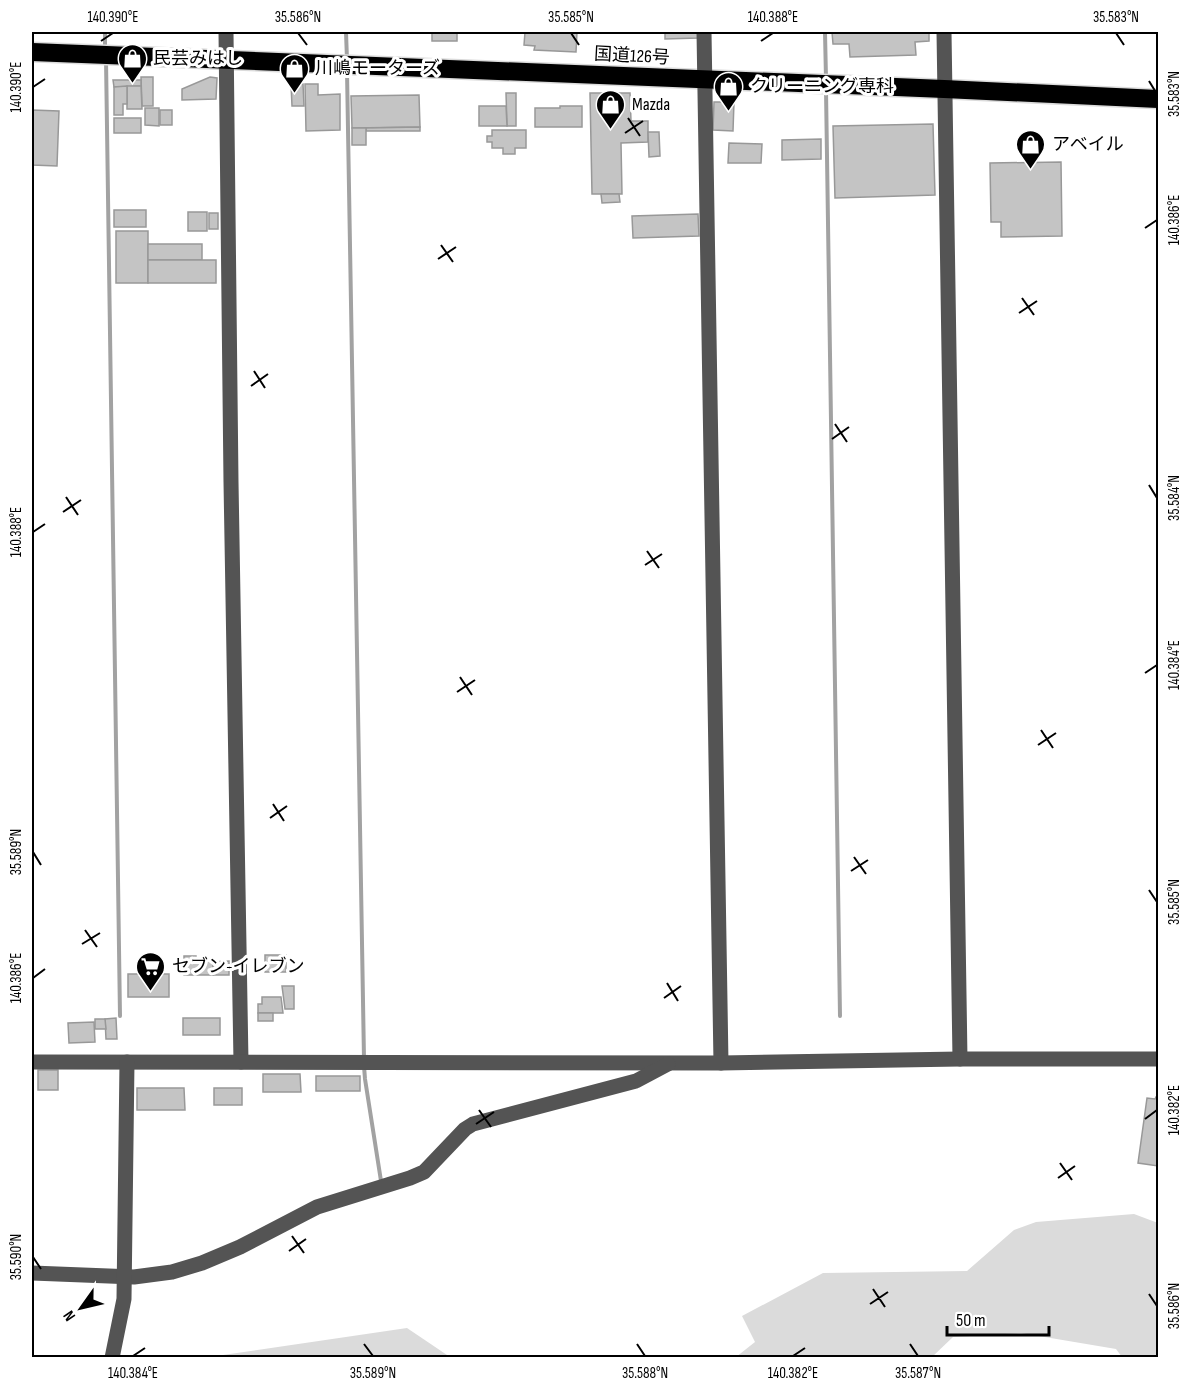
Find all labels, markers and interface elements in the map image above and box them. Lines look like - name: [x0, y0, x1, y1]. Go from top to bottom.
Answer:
- text: 140.390°E: [88, 8, 138, 27]
- text: 35.586°N: [275, 8, 321, 27]
- text: 35.585°N: [548, 8, 594, 27]
- text: 140.388°E: [748, 8, 798, 27]
- text: 35.583°N: [1093, 8, 1139, 27]
- shop icon: 民芸みはし: [116, 42, 148, 84]
- street label: 国道126号: [594, 44, 670, 68]
- place label: 民芸みはし: [153, 48, 243, 69]
- shop icon: 川嶋モーターズ: [278, 52, 310, 94]
- place label: 川嶋モーターズ: [315, 58, 440, 79]
- text: 140.390°E: [7, 62, 26, 112]
- shop icon: クリーニング専科: [713, 70, 745, 112]
- text: 35.583°N: [1165, 71, 1184, 117]
- place label: クリーニング専科: [750, 76, 894, 97]
- shop icon: Mazda: [595, 88, 627, 130]
- place label: Mazda: [632, 94, 670, 115]
- shop icon: アベイル: [1015, 128, 1047, 170]
- place label: アベイル: [1052, 134, 1124, 155]
- text: 140.386°E: [1165, 195, 1184, 245]
- text: 35.584°N: [1165, 475, 1184, 521]
- text: 140.388°E: [7, 507, 26, 557]
- text: 140.384°E: [1165, 640, 1184, 690]
- text: 35.589°N: [7, 829, 26, 875]
- text: 35.585°N: [1165, 879, 1184, 925]
- supermarket icon: セブン-イレブン: [135, 950, 167, 992]
- text: 140.386°E: [7, 953, 26, 1003]
- place label: セブン-イレブン: [172, 956, 305, 977]
- text: 140.382°E: [1165, 1085, 1184, 1135]
- text: 35.590°N: [7, 1234, 26, 1280]
- north arrow: [51, 1278, 111, 1338]
- text: 35.586°N: [1165, 1283, 1184, 1329]
- scale bar: [947, 1299, 1049, 1337]
- text: N: [60, 1307, 80, 1324]
- text: 50 m: [956, 1310, 986, 1331]
- text: 140.384°E: [108, 1364, 158, 1383]
- text: 35.589°N: [350, 1364, 396, 1383]
- text: 35.588°N: [622, 1364, 668, 1383]
- text: 140.382°E: [768, 1364, 818, 1383]
- text: 35.587°N: [895, 1364, 941, 1383]

